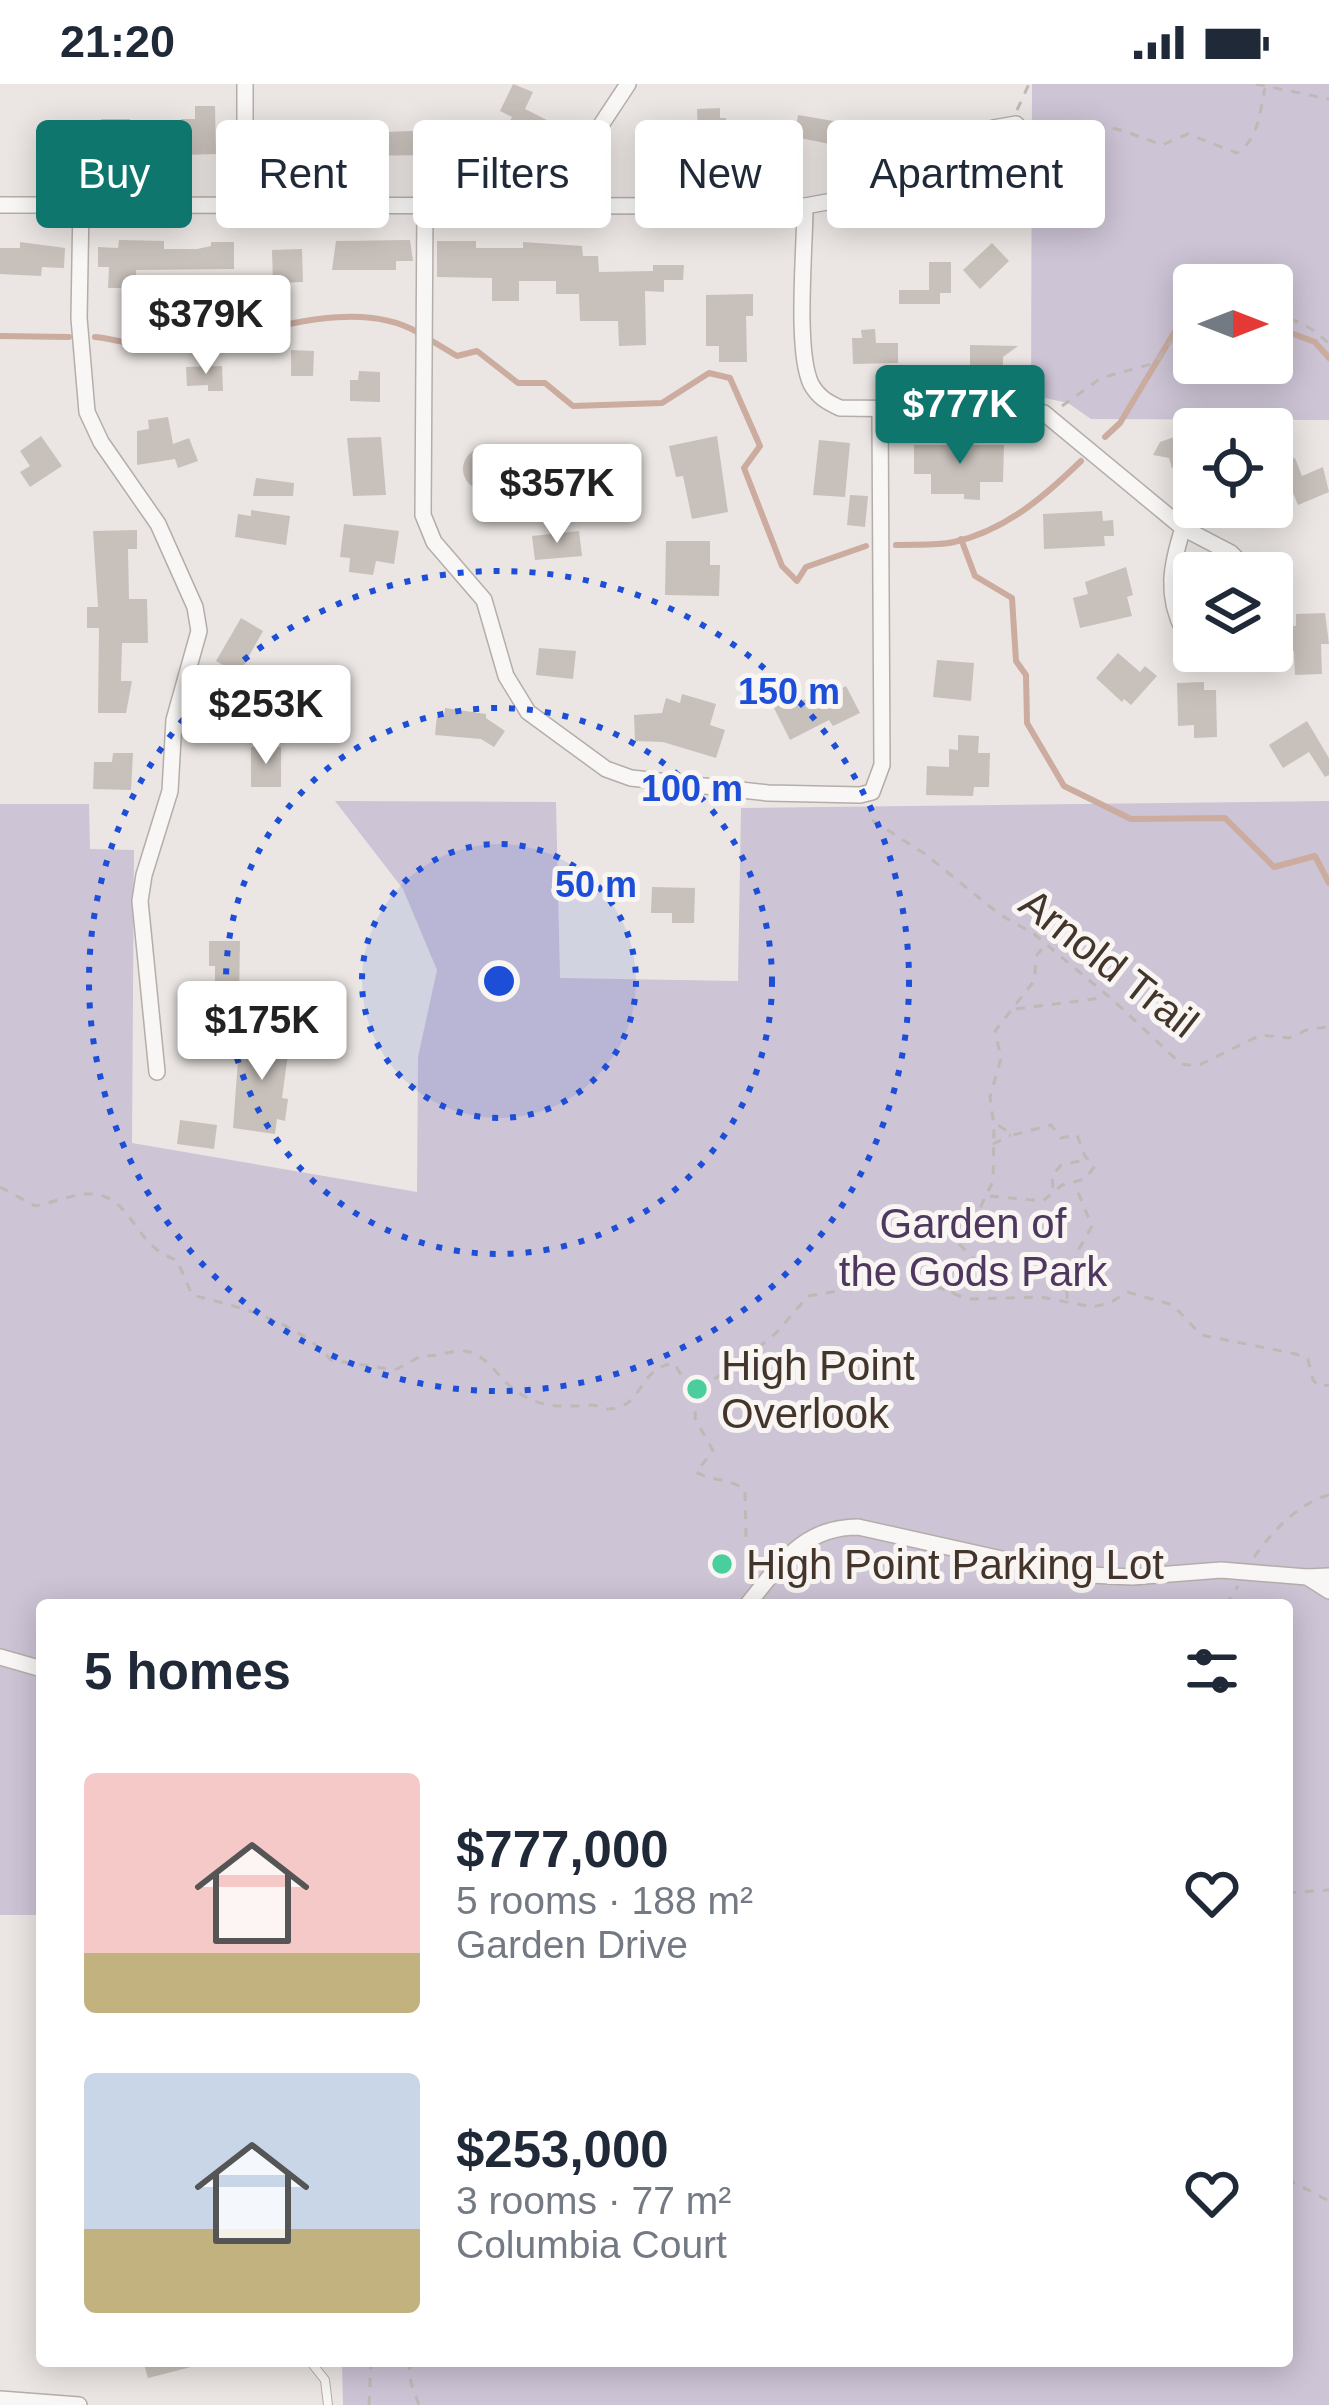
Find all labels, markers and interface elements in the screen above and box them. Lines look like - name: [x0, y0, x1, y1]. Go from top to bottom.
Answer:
- text: 21:20: [60, 16, 175, 67]
- chip: Buy: [36, 120, 192, 228]
- chip: Rent: [216, 120, 389, 228]
- chip: Filters: [413, 120, 611, 228]
- chip: New: [635, 120, 803, 228]
- chip: Apartment: [827, 120, 1105, 228]
- north arrow: [1173, 264, 1293, 384]
- map controls: [1173, 264, 1293, 672]
- pin: $379K: [122, 275, 290, 377]
- text: $379K: [149, 292, 263, 335]
- pin: $777K: [876, 365, 1044, 467]
- text: $777K: [903, 382, 1017, 425]
- button: locate: [1173, 408, 1293, 528]
- pin: $357K: [473, 444, 641, 546]
- text: $357K: [500, 461, 614, 504]
- button: layers: [1173, 552, 1293, 672]
- pin: $253K: [182, 665, 350, 767]
- text: 150 m: [738, 671, 840, 712]
- text: $253K: [209, 682, 323, 725]
- text: 100 m: [641, 768, 743, 809]
- text: 50 m: [555, 864, 637, 905]
- street label: Arnold Trail: [1011, 879, 1207, 1047]
- centre of rings: [478, 960, 520, 1002]
- pin: $175K: [178, 981, 346, 1083]
- text: $175K: [205, 998, 319, 1041]
- park label: Garden of the Gods Park: [839, 1200, 1108, 1295]
- place label: High Point Overlook: [721, 1342, 915, 1437]
- marker: High Point Overlook: [684, 1376, 710, 1402]
- place label: High Point Parking Lot: [746, 1541, 1164, 1588]
- marker: High Point Parking Lot: [709, 1551, 735, 1577]
- icon: filters: [1179, 1638, 1245, 1704]
- text: 5 homes: [84, 1643, 291, 1700]
- icon: home: [180, 1821, 324, 1965]
- text: $777,000: [456, 1821, 669, 1878]
- icon: heart: [1179, 1860, 1245, 1926]
- text: 5 rooms · 188 m²: [456, 1879, 753, 1922]
- text: Garden Drive: [456, 1923, 688, 1966]
- icon: home: [180, 2121, 324, 2265]
- text: $253,000: [456, 2121, 669, 2178]
- icon: heart: [1179, 2160, 1245, 2226]
- text: 3 rooms · 77 m²: [456, 2179, 731, 2222]
- text: Columbia Court: [456, 2223, 727, 2266]

